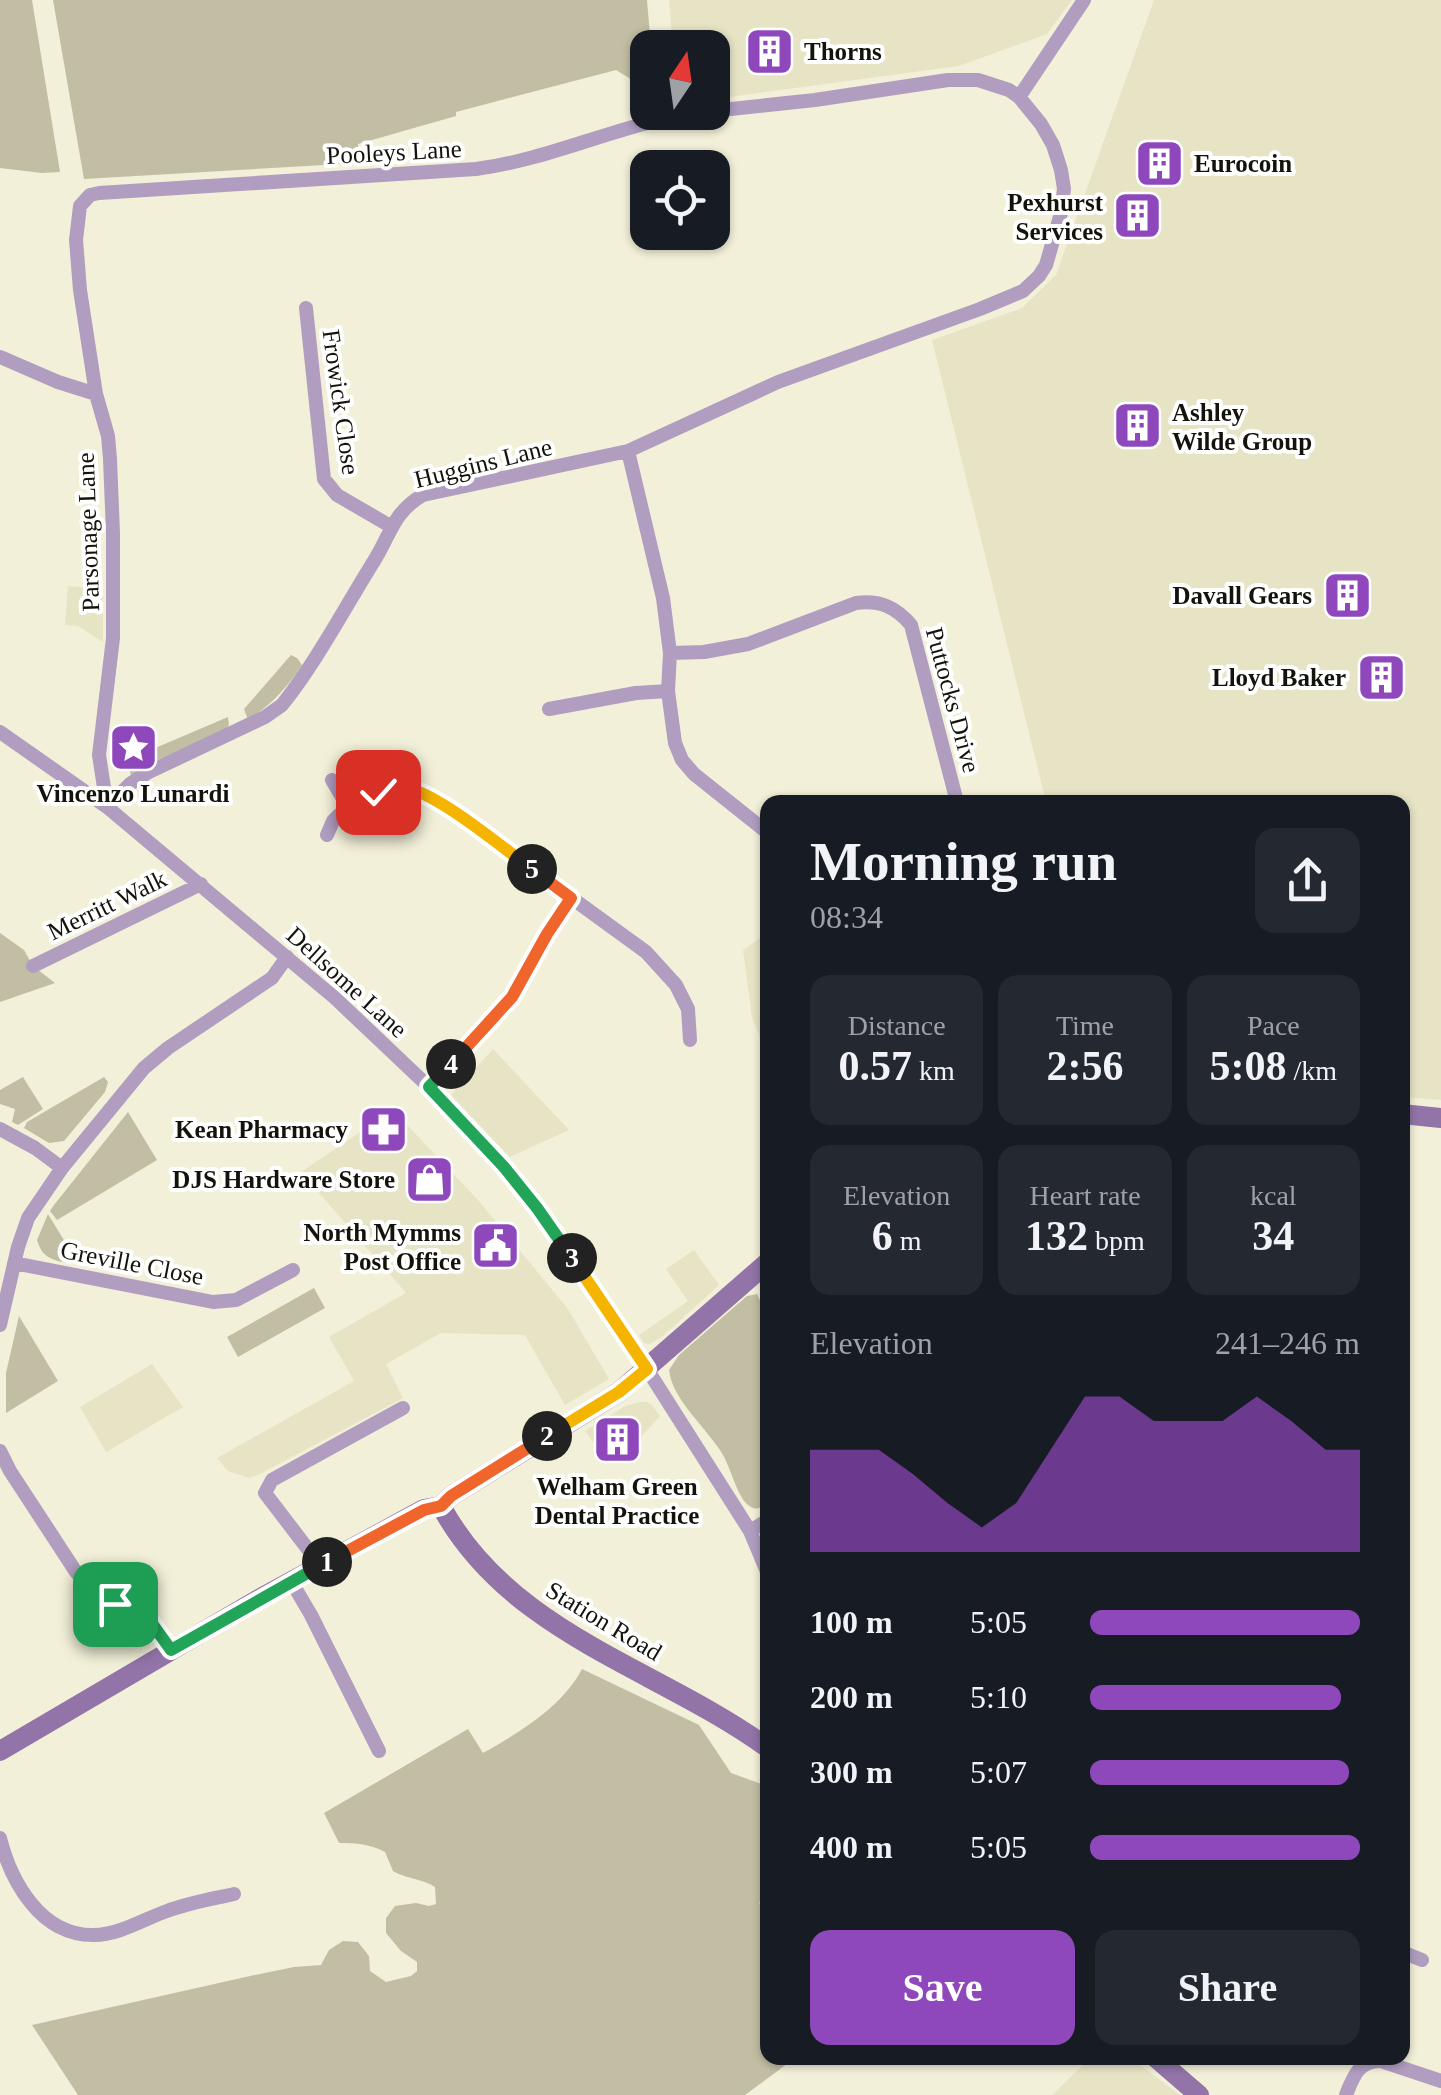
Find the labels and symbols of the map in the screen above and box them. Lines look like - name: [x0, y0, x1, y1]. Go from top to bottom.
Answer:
- building icon: Thorns: [743, 25, 795, 77]
- north arrow: [630, 30, 730, 130]
- place label: Thorns: [804, 38, 882, 65]
- street label: Pooleys Lane: [326, 135, 462, 169]
- building icon: Eurocoin: [1133, 137, 1185, 189]
- place label: Eurocoin: [1194, 150, 1292, 177]
- place label: Pexhurst Services: [1007, 189, 1104, 245]
- building icon: Pexhurst Services: [1112, 190, 1164, 242]
- street label: Frowick Close: [317, 328, 365, 476]
- place label: Ashley Wilde Group: [1172, 399, 1312, 455]
- building icon: Ashley Wilde Group: [1111, 400, 1163, 452]
- street label: Huggins Lane: [411, 433, 555, 493]
- street label: Parsonage Lane: [72, 452, 104, 612]
- building icon: Davall Gears: [1321, 569, 1373, 621]
- place label: Davall Gears: [1172, 582, 1312, 609]
- street label: Puttocks Drive: [921, 624, 985, 776]
- building icon: Lloyd Baker: [1355, 651, 1407, 703]
- place label: Lloyd Baker: [1212, 664, 1346, 691]
- place icon: Vincenzo Lunardi: [107, 721, 159, 773]
- pin: [336, 750, 421, 835]
- place label: Vincenzo Lunardi: [37, 780, 229, 807]
- pin: 5: [507, 844, 557, 894]
- street label: Merritt Walk: [43, 864, 171, 945]
- street label: Dellsome Lane: [281, 921, 413, 1043]
- pin: 4: [426, 1039, 476, 1089]
- pharmacy icon: Kean Pharmacy: [357, 1103, 409, 1155]
- place label: Kean Pharmacy: [175, 1116, 348, 1143]
- shop icon: DJS Hardware Store: [404, 1153, 456, 1205]
- place label: DJS Hardware Store: [172, 1166, 395, 1193]
- place label: North Mymms Post Office: [303, 1219, 461, 1275]
- public building icon: North Mymms Post Office: [470, 1220, 522, 1272]
- pin: 3: [547, 1233, 597, 1283]
- street label: Greville Close: [58, 1236, 206, 1290]
- pin: 2: [522, 1411, 572, 1461]
- building icon: Welham Green Dental Practice: [591, 1414, 643, 1466]
- place label: Welham Green Dental Practice: [535, 1473, 699, 1529]
- pin: 1: [302, 1537, 352, 1587]
- pin: [73, 1562, 158, 1647]
- street label: Station Road: [541, 1576, 667, 1666]

